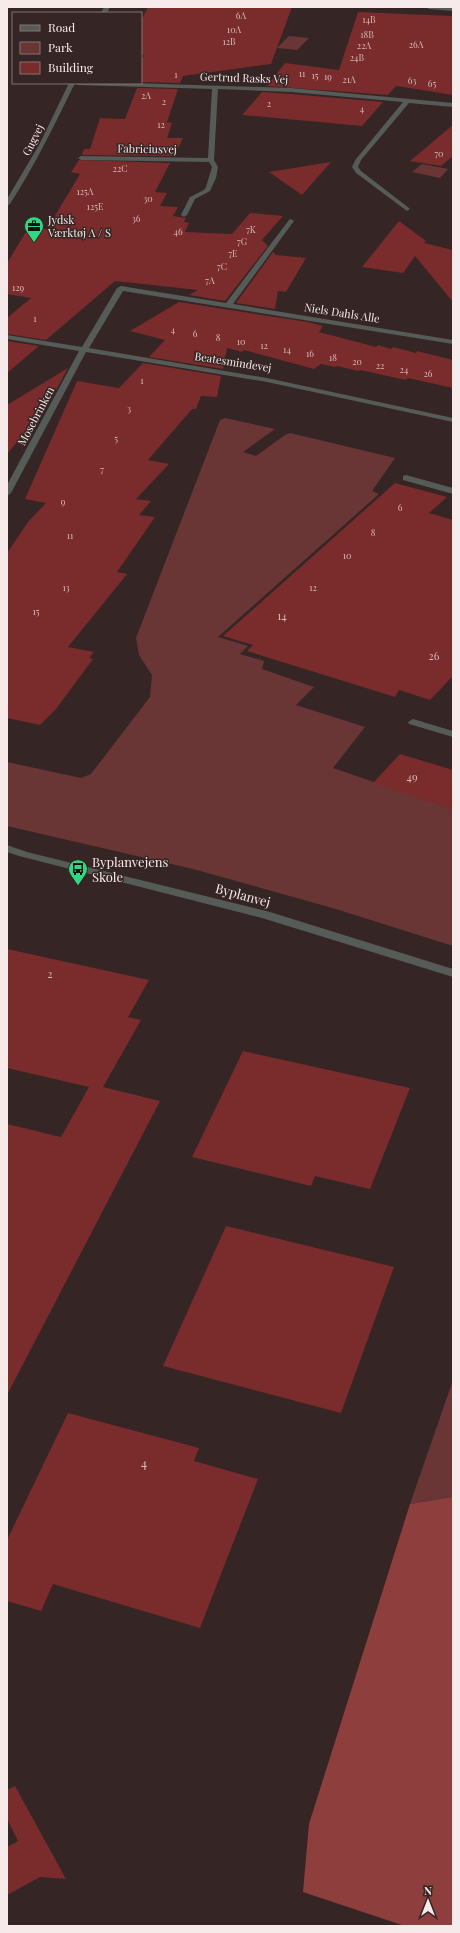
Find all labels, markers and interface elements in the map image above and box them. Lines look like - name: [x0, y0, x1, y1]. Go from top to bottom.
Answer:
- house number: 6A: [236, 9, 246, 21]
- legend: [12, 12, 142, 84]
- house number: 14B: [362, 13, 376, 25]
- text: Road: [48, 19, 75, 35]
- house number: 10A: [227, 23, 242, 35]
- house number: 18B: [360, 28, 374, 40]
- house number: 12B: [222, 35, 236, 47]
- house number: 26A: [409, 38, 424, 50]
- text: Park: [48, 39, 73, 55]
- house number: 22A: [357, 39, 371, 51]
- house number: 24B: [350, 51, 365, 63]
- text: Building: [48, 59, 94, 75]
- house number: 11: [299, 67, 306, 79]
- house number: 1: [174, 68, 178, 80]
- street label: Gertrud Rasks Vej: [200, 68, 288, 87]
- house number: 15: [312, 69, 319, 81]
- house number: 19: [324, 70, 332, 82]
- house number: 21A: [342, 73, 356, 85]
- house number: 63: [408, 74, 416, 86]
- house number: 65: [428, 77, 436, 89]
- house number: 2A: [141, 89, 151, 101]
- house number: 2: [162, 95, 166, 107]
- house number: 2: [267, 97, 271, 109]
- house number: 4: [360, 102, 365, 114]
- house number: 12: [157, 118, 165, 130]
- street label: Gugvej: [18, 121, 47, 158]
- street label: Fabriciusvej: [117, 140, 177, 157]
- house number: 70: [434, 147, 444, 159]
- house number: 22C: [113, 162, 127, 174]
- house number: 125A: [76, 185, 94, 197]
- house number: 30: [143, 192, 153, 204]
- house number: 125E: [87, 200, 104, 212]
- place label: Jydsk Værktøj A / S: [47, 212, 111, 240]
- house number: 36: [132, 212, 141, 224]
- office icon: Jydsk Værktøj A / S: [23, 215, 45, 243]
- house number: 7K: [246, 223, 256, 235]
- house number: 46: [173, 225, 183, 237]
- house number: 7G: [237, 235, 248, 247]
- house number: 7E: [228, 247, 238, 259]
- house number: 7C: [217, 260, 227, 272]
- house number: 7A: [205, 274, 215, 286]
- house number: 129: [12, 281, 25, 293]
- street label: Niels Dahls Alle: [303, 299, 381, 326]
- house number: 1: [33, 312, 37, 324]
- house number: 4: [171, 323, 176, 335]
- house number: 6: [193, 327, 198, 339]
- house number: 8: [216, 331, 221, 343]
- house number: 10: [237, 335, 245, 347]
- house number: 12: [260, 339, 268, 351]
- house number: 14: [283, 343, 291, 355]
- house number: 16: [306, 347, 314, 359]
- street label: Beatesmindevej: [194, 348, 273, 375]
- house number: 18: [329, 351, 337, 363]
- house number: 20: [352, 355, 362, 367]
- house number: 22: [376, 359, 384, 371]
- house number: 24: [400, 363, 409, 375]
- house number: 26: [424, 367, 433, 379]
- house number: 1: [140, 374, 144, 386]
- street label: Mosebrinken: [14, 383, 58, 448]
- house number: 3: [127, 402, 131, 414]
- house number: 5: [114, 432, 118, 444]
- house number: 7: [100, 463, 104, 475]
- house number: 9: [61, 495, 66, 507]
- house number: 6: [398, 501, 403, 513]
- house number: 8: [371, 526, 376, 538]
- house number: 11: [67, 529, 74, 541]
- house number: 10: [343, 549, 351, 561]
- house number: 13: [62, 581, 70, 593]
- house number: 12: [309, 581, 317, 593]
- house number: 15: [33, 605, 40, 617]
- house number: 14: [277, 608, 287, 623]
- house number: 26: [429, 648, 440, 663]
- house number: 49: [406, 769, 418, 784]
- place label: Byplanvejens Skole: [92, 853, 168, 885]
- bus stop icon: Byplanvejens Skole: [67, 858, 89, 886]
- street label: Byplanvej: [214, 879, 272, 910]
- house number: 2: [47, 966, 53, 981]
- house number: 4: [141, 1454, 147, 1471]
- north arrow: [408, 1881, 448, 1921]
- text: N: [424, 1883, 432, 1898]

